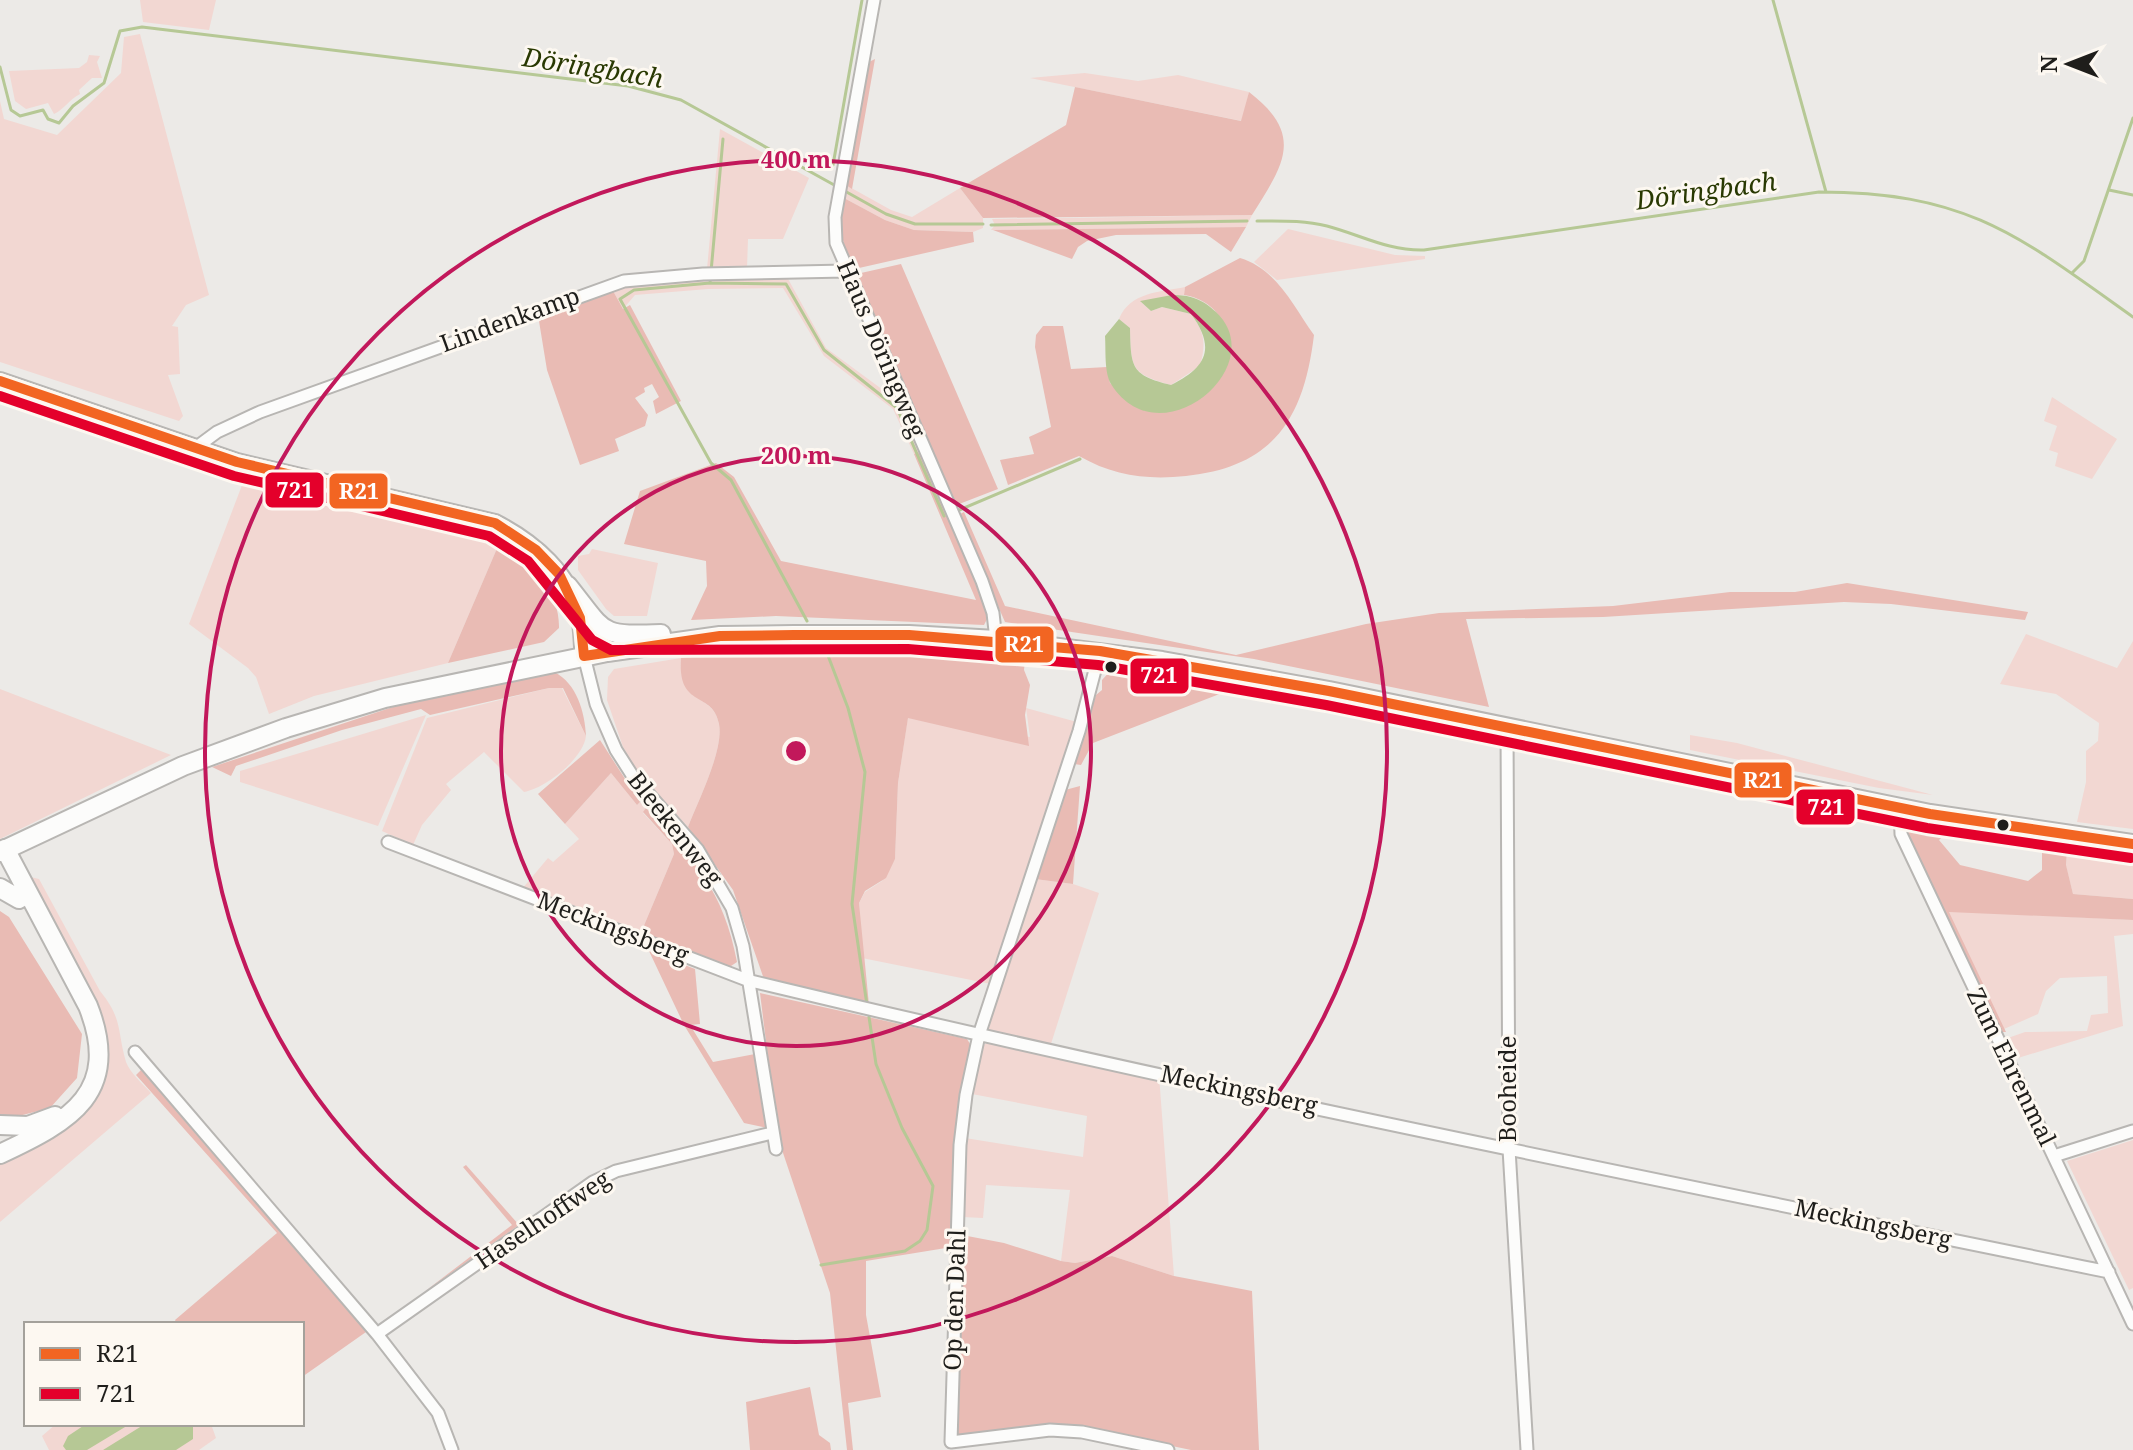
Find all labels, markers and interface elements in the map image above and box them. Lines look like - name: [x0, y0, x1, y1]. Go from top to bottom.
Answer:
- north arrow: [2029, 24, 2109, 104]
- water label: Döringbach: [519, 38, 666, 96]
- text: N: [2033, 55, 2063, 73]
- text: 400 m: [761, 142, 832, 175]
- water label: Döringbach: [1632, 162, 1779, 218]
- street label: Haus Döringweg: [830, 255, 935, 442]
- street label: Lindenkamp: [435, 278, 584, 359]
- text: 200 m: [761, 438, 832, 471]
- line badge: 721: [264, 471, 325, 509]
- line badge: R21: [328, 472, 389, 510]
- text: 721: [276, 474, 314, 504]
- text: R21: [339, 475, 379, 505]
- line badge: R21: [994, 625, 1055, 664]
- text: R21: [1004, 628, 1044, 658]
- line badge: 721: [1129, 657, 1190, 695]
- unlabelled marker: [1103, 659, 1119, 675]
- text: 721: [1140, 659, 1178, 689]
- centre of rings: [782, 737, 810, 765]
- line badge: R21: [1733, 761, 1793, 799]
- street label: Bleekenweg: [621, 764, 731, 892]
- text: R21: [1743, 764, 1783, 794]
- line badge: 721: [1795, 788, 1856, 826]
- text: 721: [1807, 791, 1845, 821]
- unlabelled marker: [1995, 817, 2011, 833]
- street label: Meckingsberg: [533, 883, 694, 971]
- street label: Zum Ehrenmal: [1960, 982, 2065, 1151]
- street label: Booheide: [1490, 1036, 1523, 1142]
- street label: Meckingsberg: [1158, 1056, 1321, 1121]
- street label: Haselhoffweg: [468, 1161, 616, 1276]
- street label: Meckingsberg: [1792, 1190, 1955, 1255]
- street label: Op den Dahl: [935, 1228, 972, 1371]
- legend: [24, 1322, 304, 1426]
- text: R21: [96, 1336, 139, 1369]
- text: 721: [96, 1376, 136, 1409]

